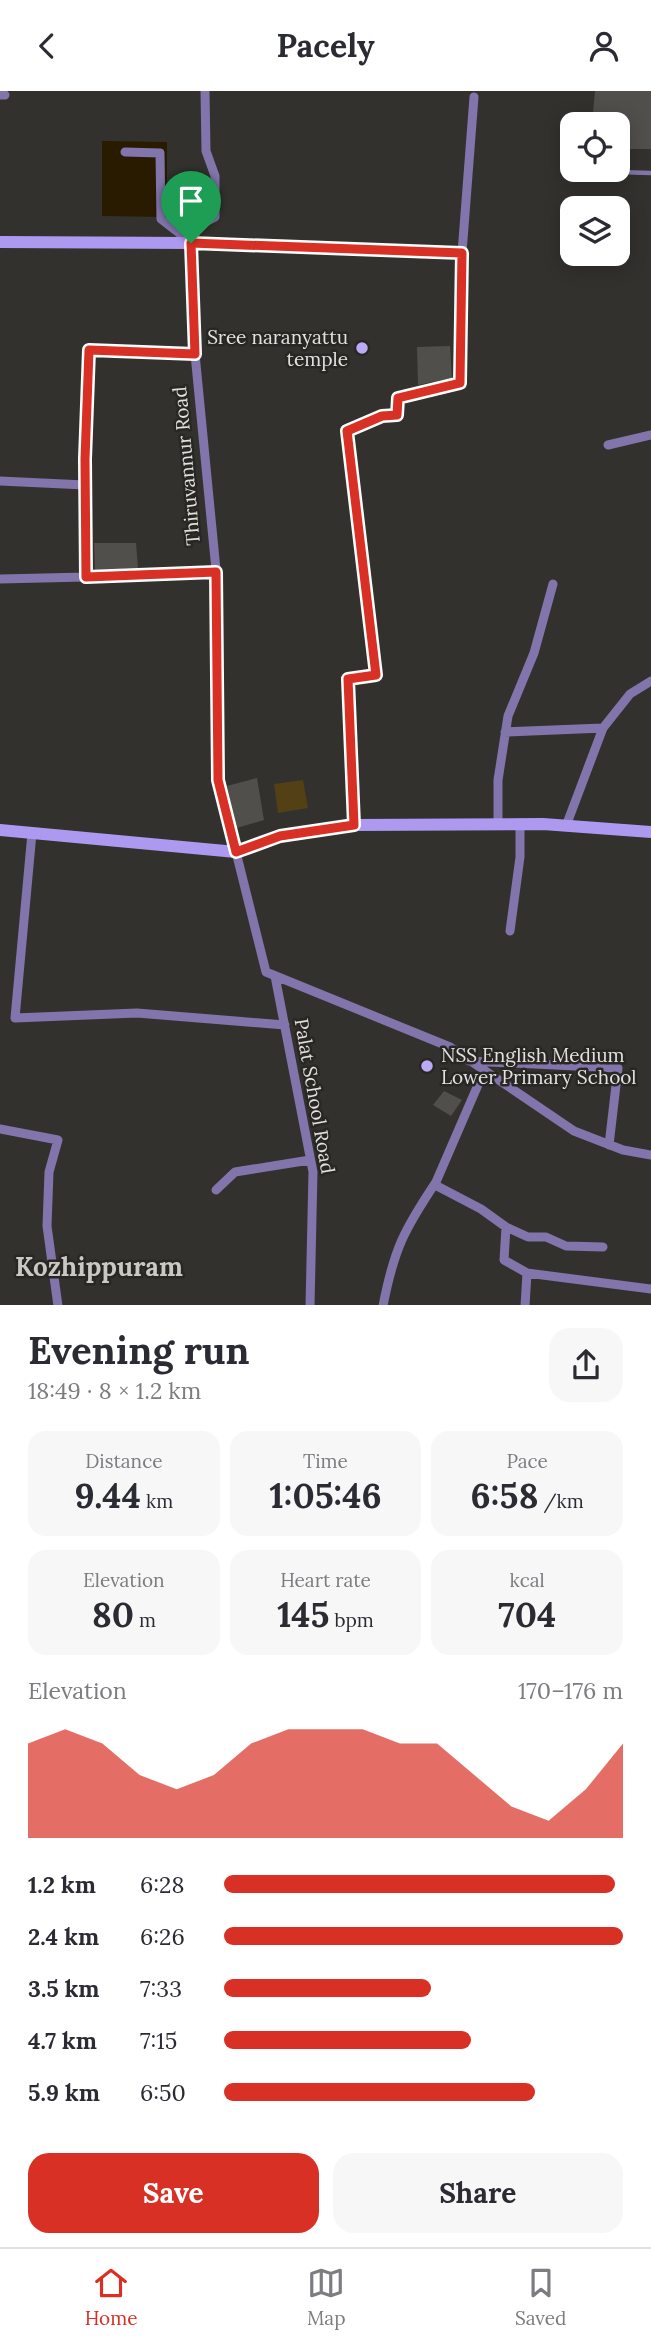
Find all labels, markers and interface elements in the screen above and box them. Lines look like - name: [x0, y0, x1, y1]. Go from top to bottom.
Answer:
- text: Pacely: [276, 25, 375, 66]
- icon: back: [28, 27, 66, 65]
- icon: person: [585, 27, 623, 65]
- map controls: [560, 112, 630, 266]
- button: locate: [560, 112, 630, 182]
- pin: [161, 171, 221, 243]
- icon: arrive: [172, 182, 210, 220]
- button: layers: [560, 196, 630, 266]
- place label: Sree naranyattu temple: [207, 325, 348, 371]
- marker: Sree naranyattu temple: [354, 340, 370, 356]
- street label: Thiruvannur Road: [167, 386, 205, 546]
- street label: Palat School Road: [290, 1017, 340, 1175]
- place label: NSS English Medium Lower Primary School: [441, 1043, 637, 1089]
- marker: NSS English Medium Lower Primary School: [419, 1058, 435, 1074]
- district label: Kozhippuram: [15, 1250, 183, 1283]
- text: Evening run: [28, 1326, 250, 1374]
- button: share: [549, 1328, 623, 1402]
- text: 18:49 · 8 × 1.2 km: [28, 1376, 201, 1405]
- text: Distance: [85, 1449, 162, 1473]
- text: Time: [303, 1449, 348, 1473]
- text: Pace: [506, 1449, 548, 1473]
- text: 9.44: [75, 1473, 141, 1518]
- text: 1:05:46: [269, 1473, 382, 1518]
- text: 6:58: [471, 1473, 538, 1518]
- text: km: [141, 1489, 173, 1513]
- text: /km: [538, 1489, 584, 1513]
- text: Elevation: [83, 1568, 165, 1592]
- text: Heart rate: [280, 1568, 371, 1592]
- text: kcal: [510, 1568, 545, 1592]
- text: 80: [92, 1592, 134, 1637]
- text: 145: [277, 1592, 329, 1637]
- text: 704: [498, 1592, 556, 1637]
- text: m: [134, 1608, 156, 1632]
- text: bpm: [329, 1608, 374, 1632]
- text: Elevation: [28, 1676, 127, 1705]
- text: 170–176 m: [518, 1676, 623, 1705]
- text: 1.2 km: [28, 1870, 96, 1899]
- text: 6:28: [140, 1870, 184, 1899]
- text: 2.4 km: [28, 1922, 99, 1951]
- text: 6:26: [140, 1922, 185, 1951]
- text: 3.5 km: [28, 1974, 100, 2003]
- text: 7:33: [140, 1974, 182, 2003]
- text: 4.7 km: [28, 2026, 97, 2055]
- text: 7:15: [140, 2026, 177, 2055]
- text: 5.9 km: [28, 2078, 100, 2107]
- text: 6:50: [140, 2078, 186, 2107]
- button: Save: [28, 2153, 319, 2233]
- button: Share: [333, 2153, 623, 2233]
- tab: Home: [85, 2264, 138, 2330]
- tab: Map: [307, 2264, 345, 2330]
- tab: Saved: [515, 2264, 566, 2330]

